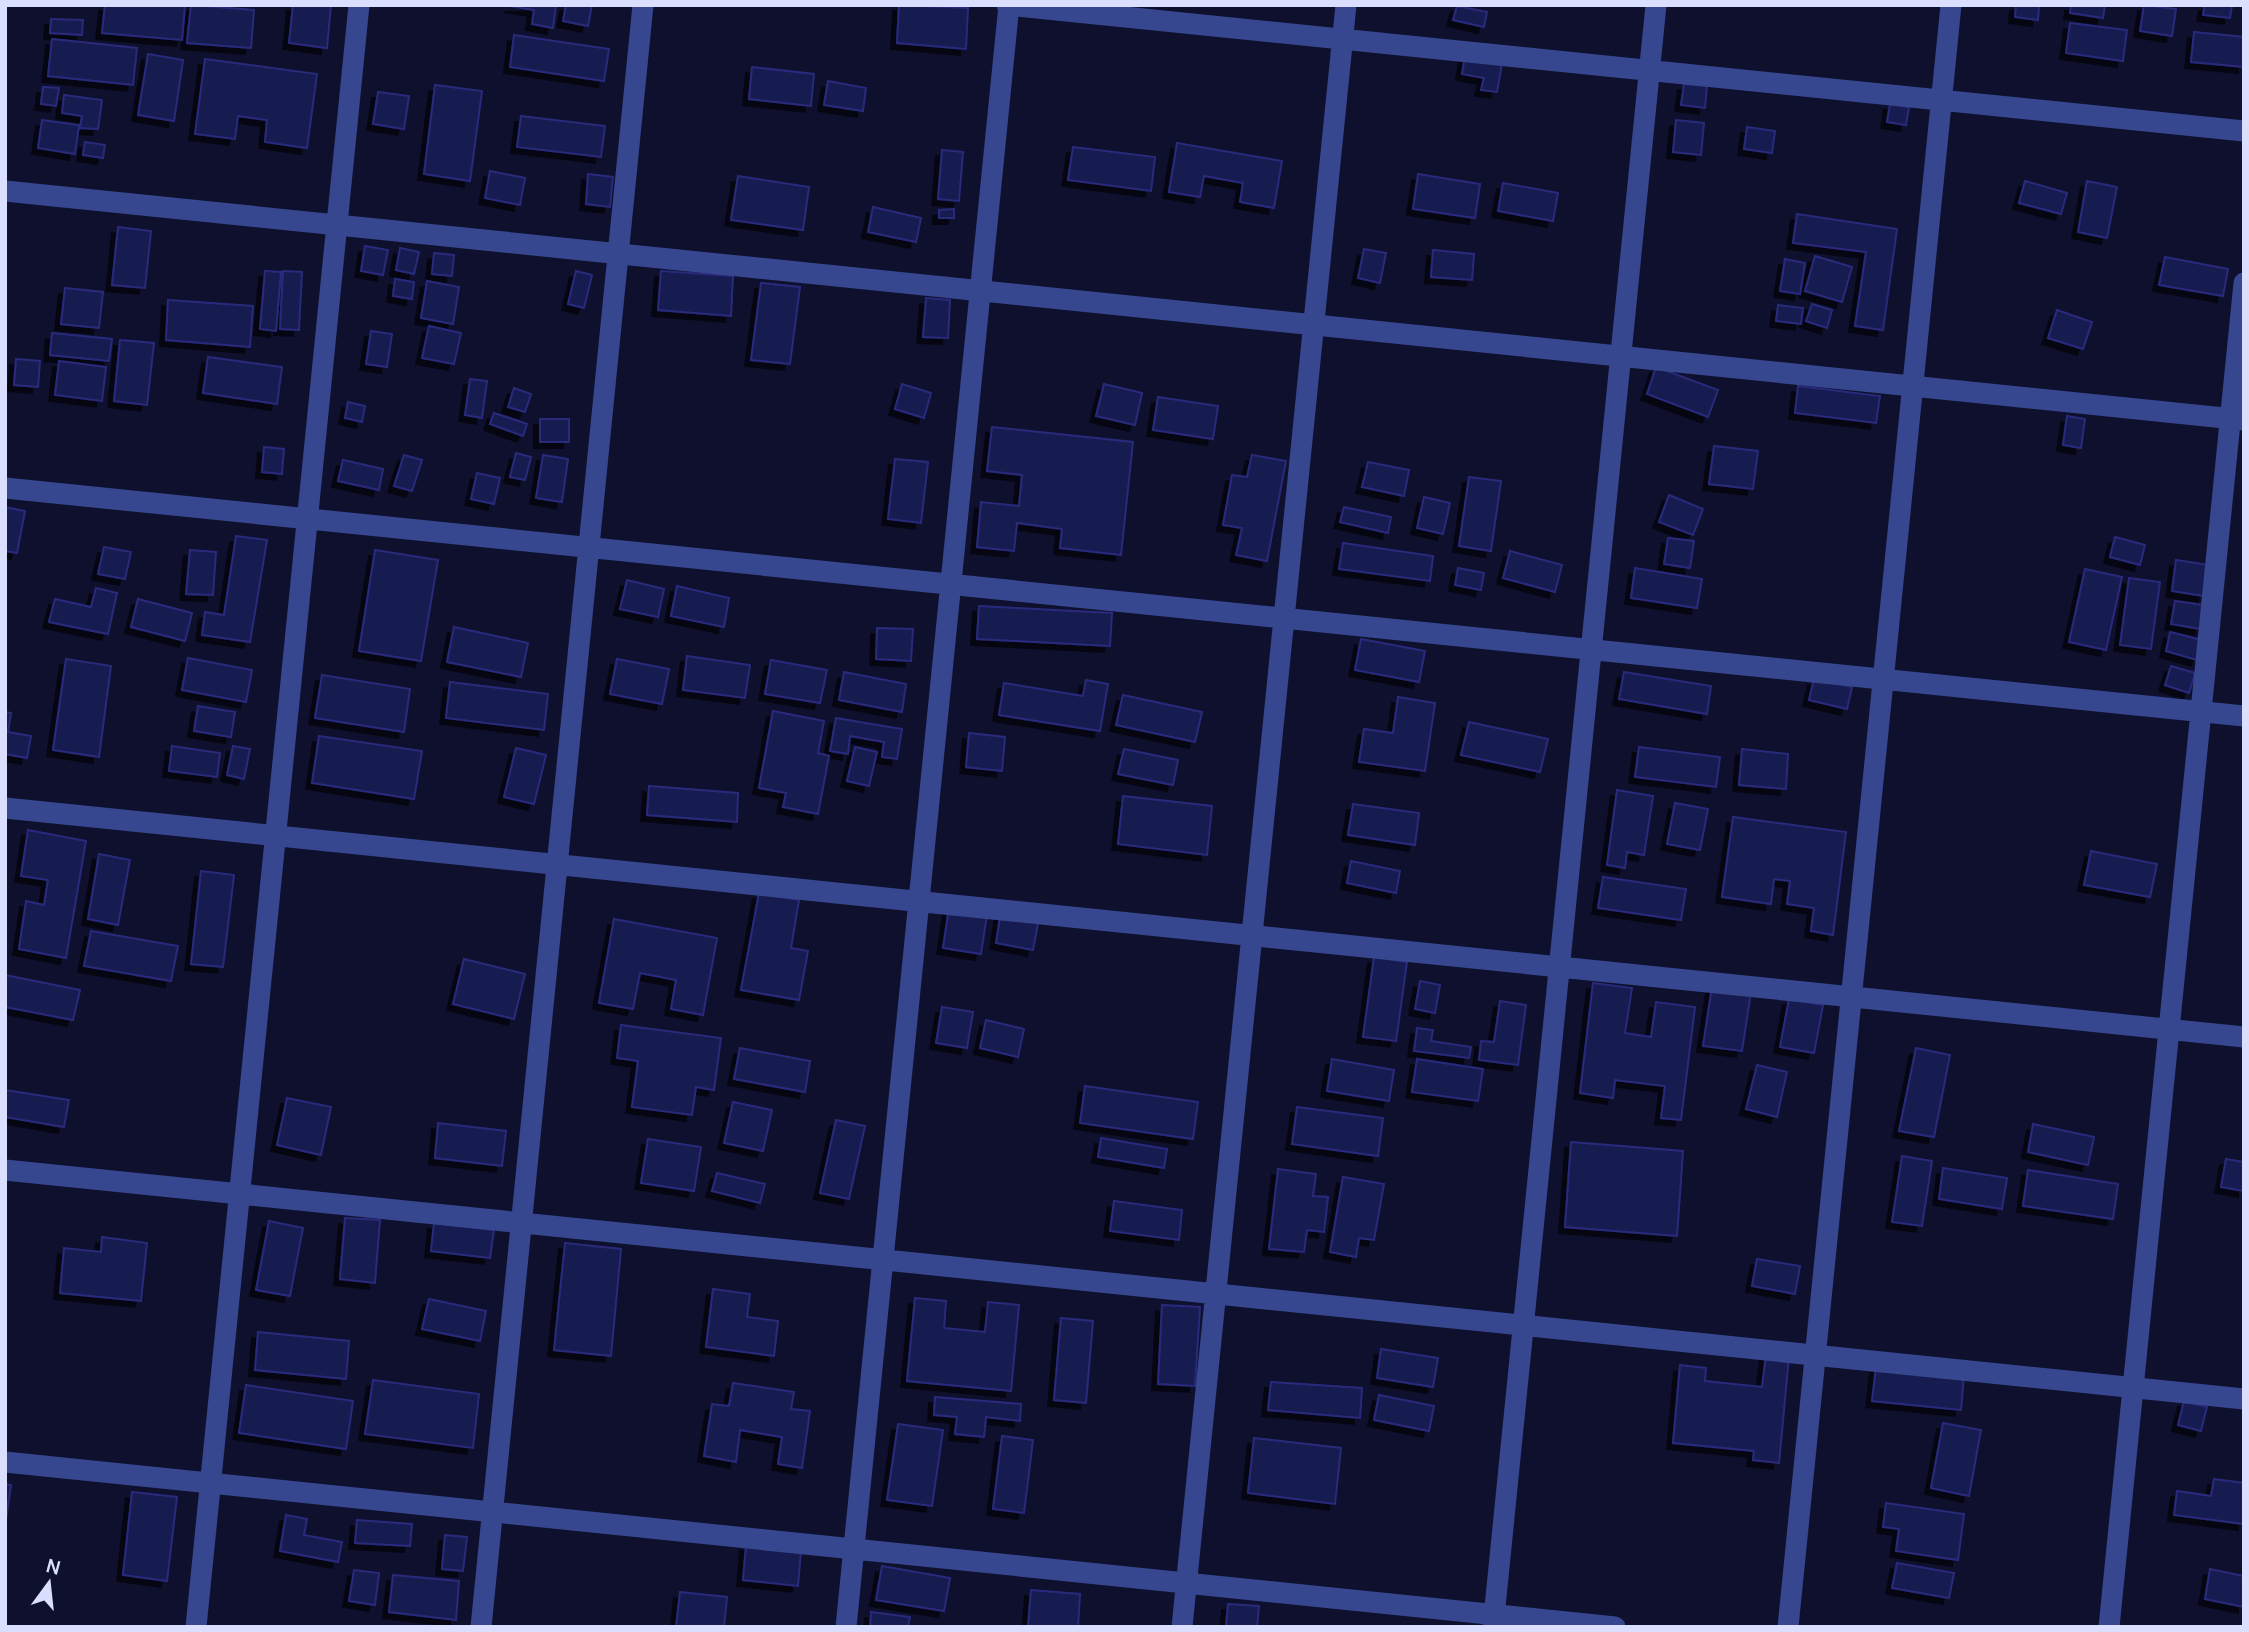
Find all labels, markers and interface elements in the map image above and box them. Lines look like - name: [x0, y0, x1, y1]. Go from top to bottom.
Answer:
- north arrow: [14, 1548, 84, 1618]
- text: N: [43, 1552, 63, 1581]

